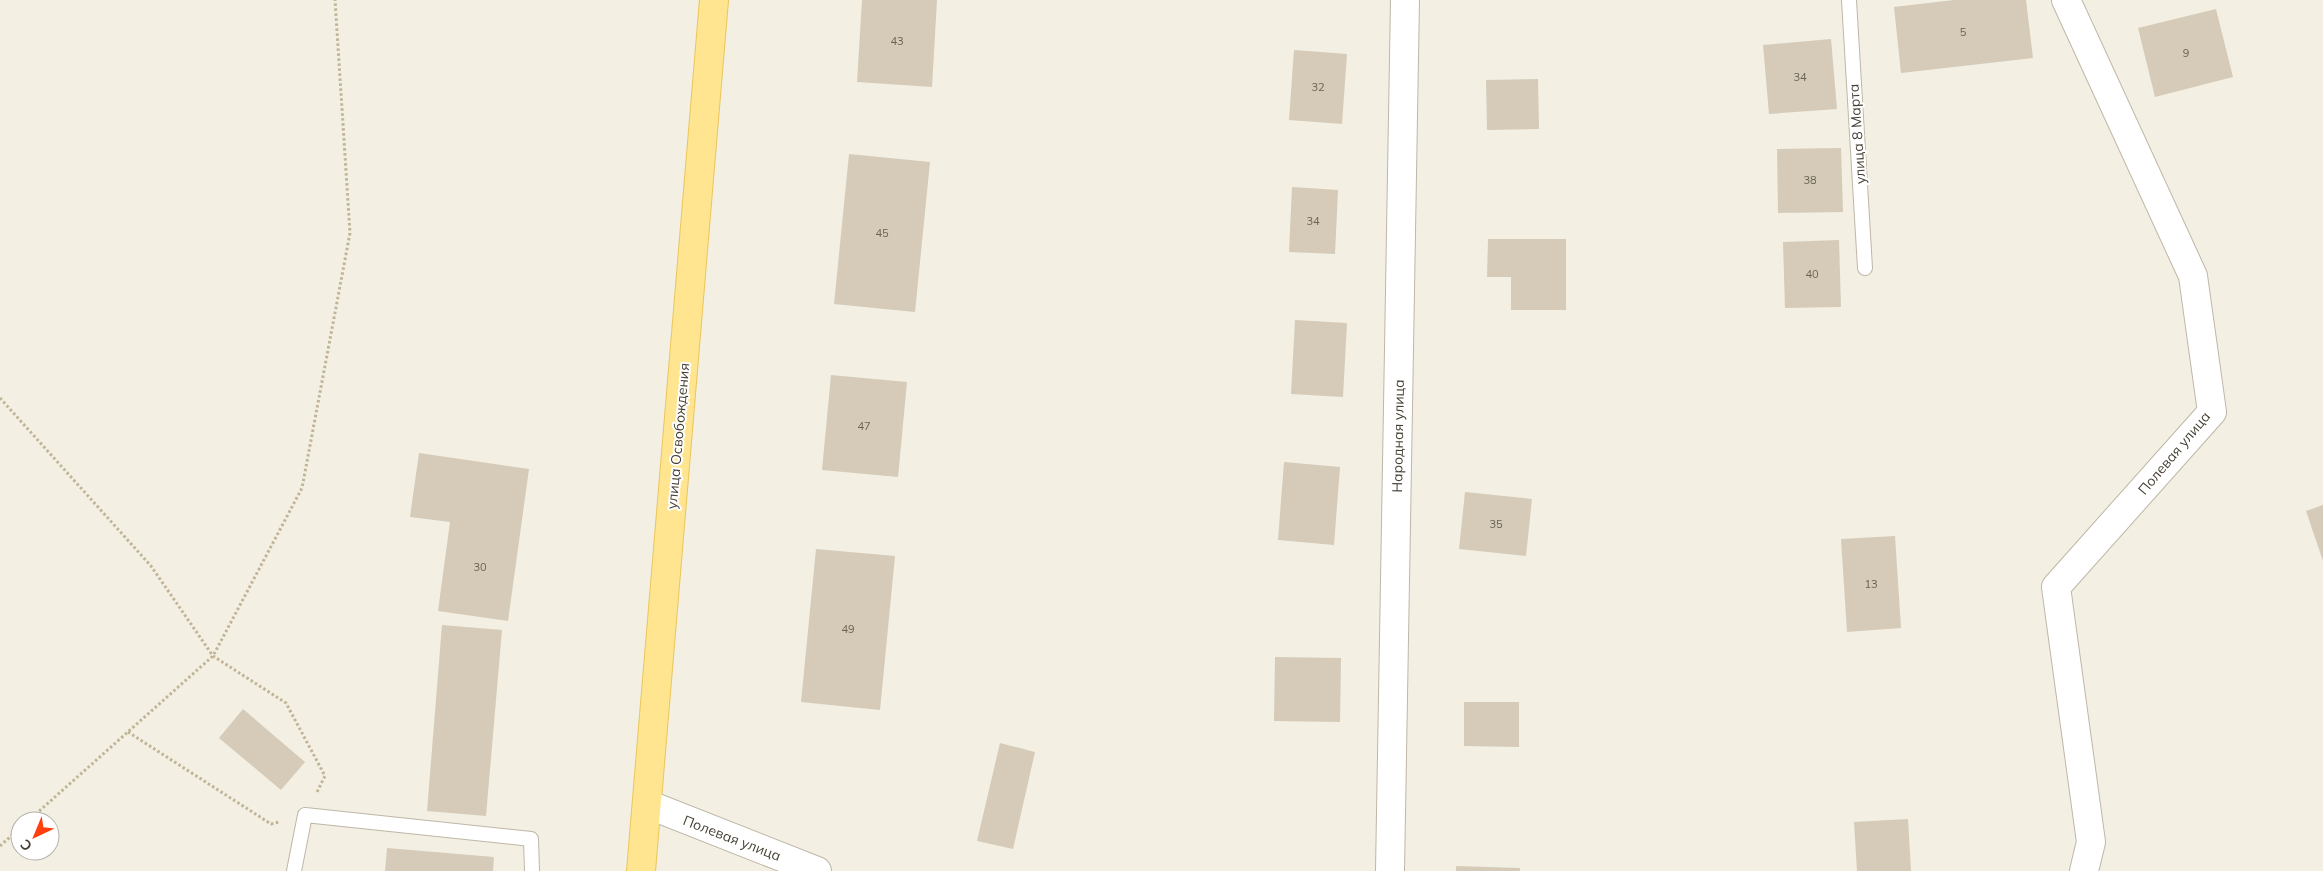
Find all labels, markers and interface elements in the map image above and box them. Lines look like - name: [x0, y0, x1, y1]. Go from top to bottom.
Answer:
- house number: 5: [1960, 25, 1967, 39]
- house number: 43: [890, 34, 904, 48]
- house number: 9: [2183, 46, 2189, 60]
- house number: 34: [1793, 70, 1807, 84]
- house number: 32: [1311, 80, 1325, 94]
- street label: улица 8 Марта: [1845, 83, 1869, 185]
- house number: 38: [1803, 173, 1817, 187]
- house number: 34: [1306, 214, 1320, 228]
- house number: 45: [875, 226, 889, 240]
- house number: 40: [1805, 267, 1819, 281]
- street label: улица Освобождения: [663, 362, 693, 510]
- street label: Народная улица: [1388, 379, 1408, 493]
- street label: Полевая улица: [2134, 408, 2214, 498]
- house number: 47: [857, 419, 871, 433]
- house number: 35: [1489, 517, 1503, 531]
- house number: 30: [473, 560, 487, 574]
- house number: 13: [1864, 577, 1878, 591]
- house number: 49: [841, 622, 855, 636]
- north arrow: [10, 811, 60, 861]
- street label: Полевая улица: [681, 811, 783, 865]
- text: С: [16, 836, 36, 855]

